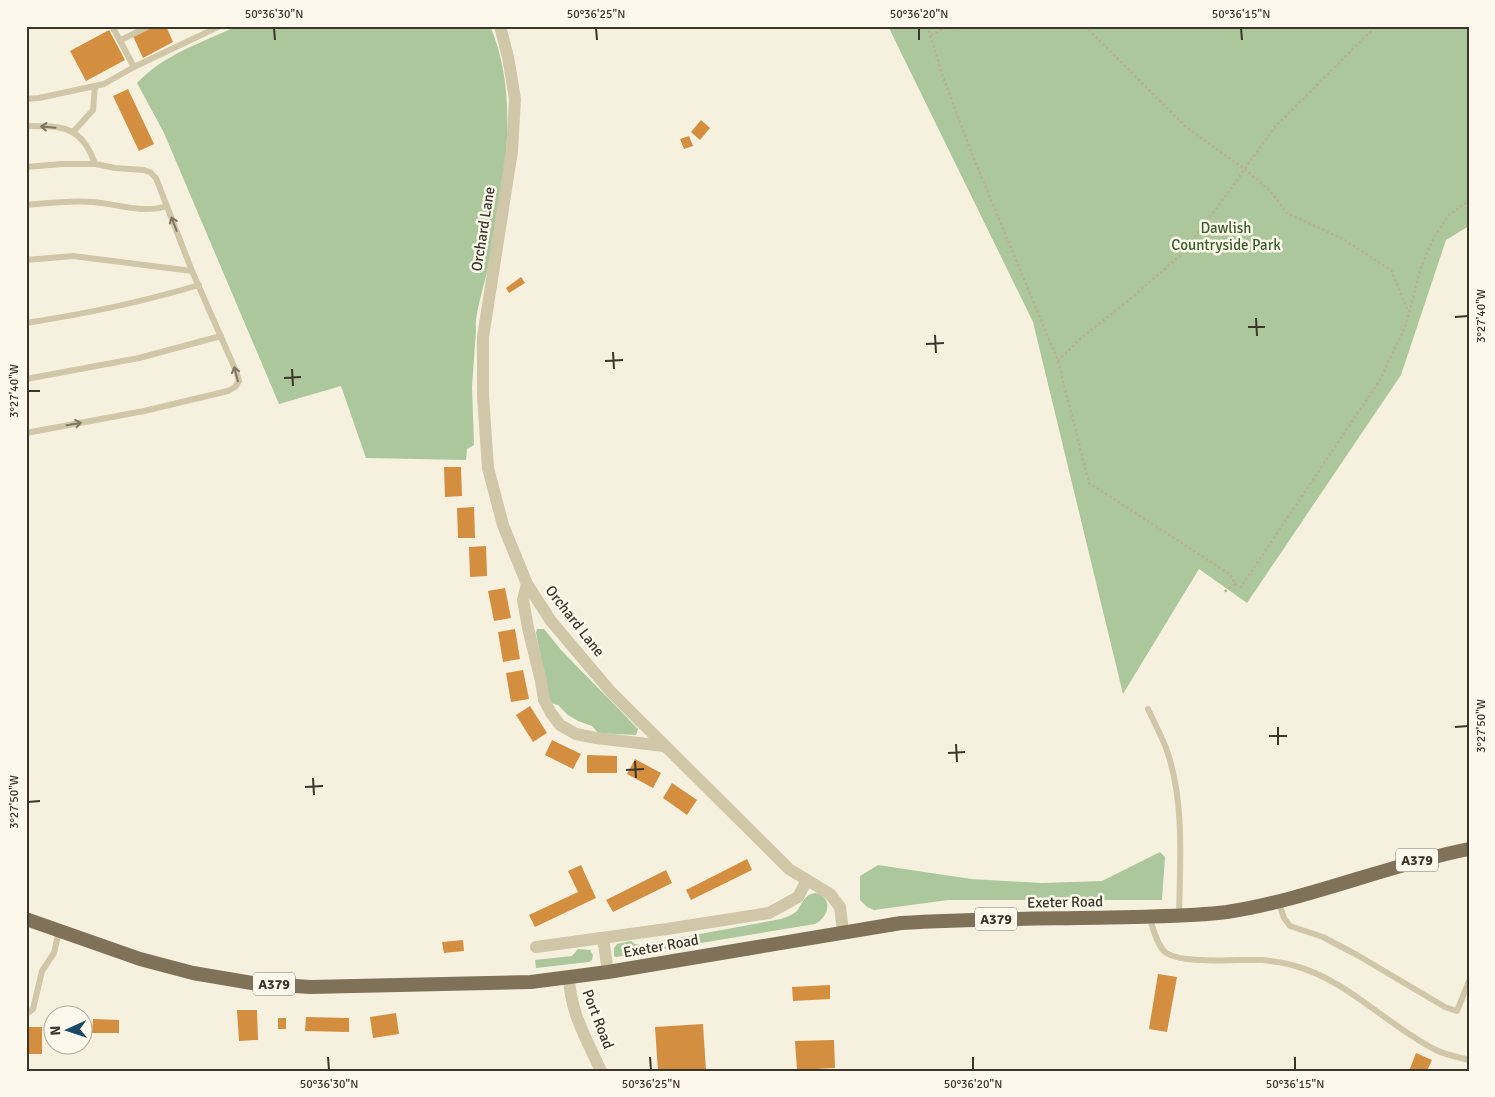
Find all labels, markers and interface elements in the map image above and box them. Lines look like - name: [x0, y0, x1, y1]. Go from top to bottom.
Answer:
- text: 50°36'30"N: [245, 7, 303, 22]
- text: 50°36'25"N: [567, 7, 625, 22]
- text: 50°36'20"N: [890, 7, 948, 22]
- text: 50°36'15"N: [1212, 7, 1270, 22]
- one-way arrow: [40, 122, 56, 132]
- street label: Orchard Lane: [467, 185, 499, 273]
- one-way arrow: [169, 217, 178, 232]
- park label: Dawlish Countryside Park: [1171, 219, 1281, 254]
- text: 3°27'40"W: [1474, 289, 1489, 343]
- text: 3°27'40"W: [7, 364, 22, 418]
- one-way arrow: [231, 366, 240, 382]
- one-way arrow: [66, 419, 82, 428]
- street label: Orchard Lane: [542, 582, 608, 660]
- text: 3°27'50"W: [1474, 699, 1489, 753]
- text: 3°27'50"W: [7, 775, 22, 829]
- road number: A379: [1396, 848, 1438, 872]
- street label: Exeter Road: [1027, 892, 1103, 912]
- road number: A379: [975, 908, 1017, 931]
- street label: Exeter Road: [622, 931, 700, 961]
- road number: A379: [253, 972, 295, 996]
- street label: Port Road: [578, 987, 618, 1051]
- north arrow: [42, 1004, 92, 1054]
- text: N: [47, 1025, 64, 1036]
- text: 50°36'30"N: [300, 1077, 358, 1092]
- text: 50°36'25"N: [622, 1077, 680, 1092]
- text: 50°36'20"N: [944, 1077, 1002, 1092]
- text: 50°36'15"N: [1266, 1077, 1324, 1092]

